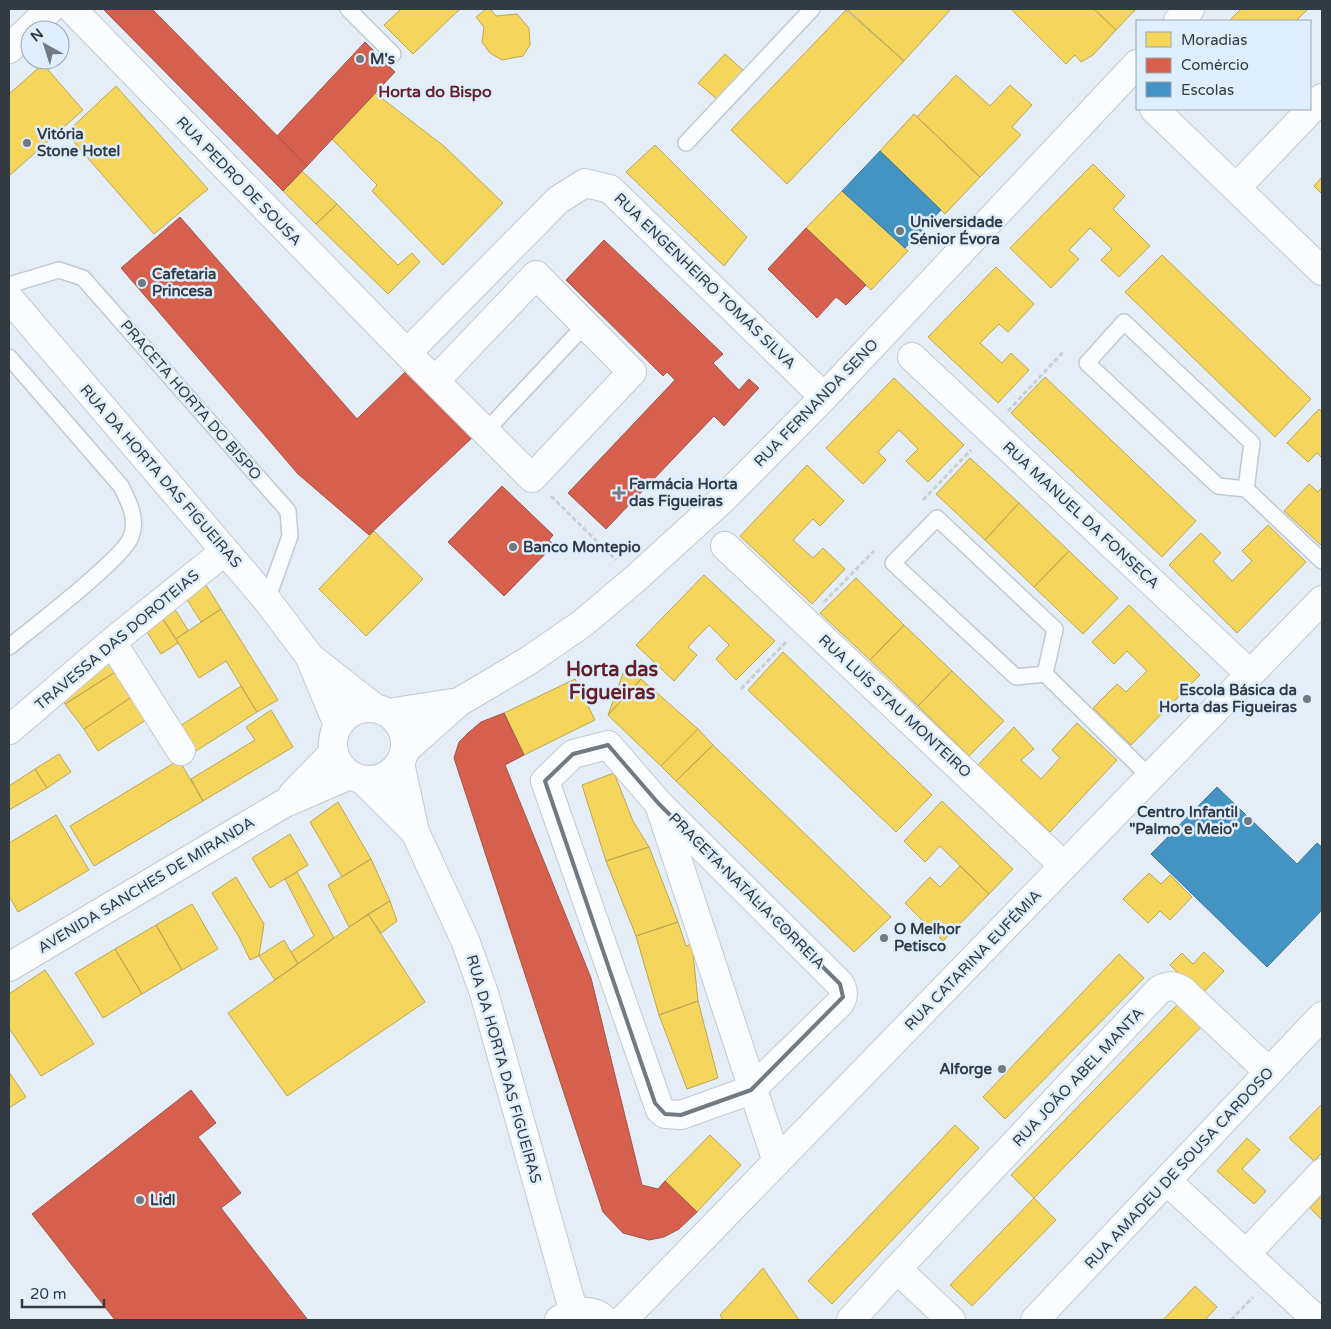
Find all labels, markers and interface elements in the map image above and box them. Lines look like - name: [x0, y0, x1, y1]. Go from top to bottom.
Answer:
- north arrow: [20, 20, 70, 70]
- legend: [1136, 20, 1311, 110]
- text: N: [27, 25, 47, 45]
- text: Moradias: [1181, 31, 1247, 49]
- place label: M's: [370, 50, 395, 68]
- marker: M's: [354, 53, 366, 65]
- text: Comércio: [1181, 56, 1249, 74]
- text: Escolas: [1181, 81, 1234, 99]
- district label: Horta do Bispo: [378, 82, 492, 102]
- street label: RUA PEDRO DE SOUSA: [173, 113, 305, 249]
- place label: Vitória Stone Hotel: [37, 125, 120, 160]
- marker: Vitória Stone Hotel: [21, 137, 33, 149]
- street label: RUA ENGENHEIRO TOMÁS SILVA: [610, 189, 800, 373]
- place label: Universidade Sénior Évora: [910, 213, 1003, 248]
- marker: Universidade Sénior Évora: [894, 225, 906, 237]
- place label: Cafetaria Princesa: [152, 265, 217, 300]
- marker: Cafetaria Princesa: [136, 277, 148, 289]
- street label: PRACETA HORTA DO BISPO: [117, 316, 265, 484]
- street label: RUA FERNANDA SENO: [750, 335, 882, 471]
- street label: RUA DA HORTA DAS FIGUEIRAS: [76, 381, 246, 571]
- street label: RUA MANUEL DA FONSECA: [999, 438, 1163, 592]
- place label: Farmácia Horta das Figueiras: [629, 475, 738, 511]
- marker: Farmácia Horta das Figueiras: [613, 487, 625, 499]
- place label: Banco Montepio: [523, 538, 641, 557]
- marker: Banco Montepio: [507, 541, 519, 553]
- street label: TRAVESSA DAS DOROTEIAS: [31, 566, 203, 714]
- street label: RUA LUÍS STAU MONTEIRO: [815, 631, 975, 781]
- district label: Horta das Figueiras: [566, 658, 658, 705]
- place label: Escola Básica da Horta das Figueiras: [1159, 681, 1297, 717]
- marker: Escola Básica da Horta das Figueiras: [1301, 693, 1313, 705]
- place label: Centro Infantil "Palmo e Meio": [1129, 803, 1238, 838]
- street label: PRACETA NATÁLIA CORREIA: [665, 809, 829, 973]
- street label: AVENIDA SANCHES DE MIRANDA: [34, 813, 258, 957]
- marker: Centro Infantil "Palmo e Meio": [1242, 815, 1254, 827]
- street label: RUA CATARINA EUFÉMIA: [901, 886, 1045, 1034]
- place label: O Melhor Petisco: [894, 920, 961, 955]
- marker: O Melhor Petisco: [878, 932, 890, 944]
- street label: RUA DA HORTA DAS FIGUEIRAS: [463, 953, 545, 1185]
- street label: RUA JOÃO ABEL MANTA: [1009, 1004, 1147, 1150]
- place label: Alforge: [939, 1060, 993, 1079]
- marker: Alforge: [996, 1063, 1008, 1075]
- street label: RUA AMADEU DE SOUSA CARDOSO: [1081, 1064, 1277, 1272]
- place label: Lidl: [150, 1191, 176, 1209]
- marker: Lidl: [134, 1194, 146, 1206]
- scale bar: [22, 1276, 105, 1308]
- text: 20 m: [30, 1285, 67, 1303]

